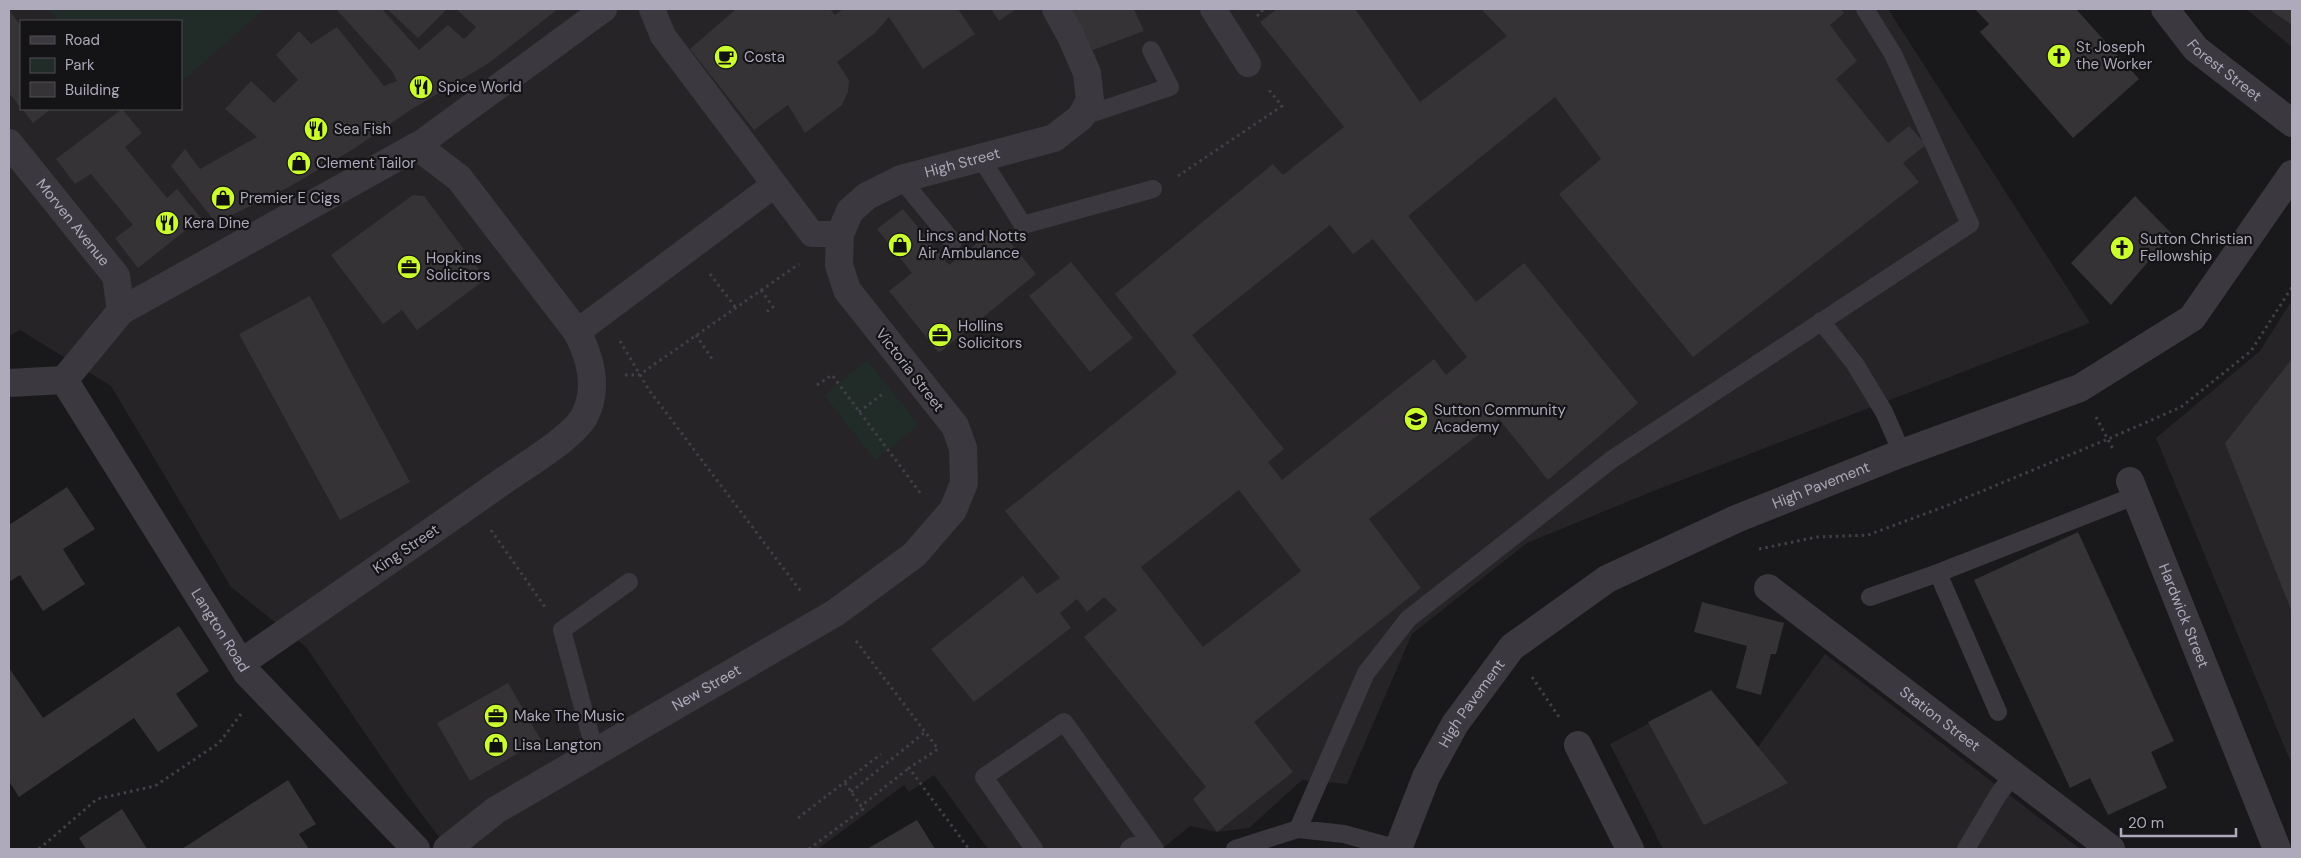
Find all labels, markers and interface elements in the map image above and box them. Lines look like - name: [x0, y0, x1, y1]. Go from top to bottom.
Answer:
- legend: [20, 20, 182, 110]
- text: Road: [65, 30, 100, 50]
- street label: Forest Street: [2182, 35, 2266, 106]
- place label: St Joseph the Worker: [2076, 37, 2153, 74]
- church icon: St Joseph the Worker: [2046, 43, 2072, 69]
- cafe icon: Costa: [713, 44, 739, 70]
- place label: Costa: [744, 47, 785, 67]
- text: Park: [65, 55, 95, 75]
- restaurant icon: Spice World: [408, 74, 434, 100]
- place label: Spice World: [438, 77, 522, 97]
- text: Building: [65, 80, 120, 100]
- restaurant icon: Sea Fish: [303, 116, 329, 142]
- place label: Sea Fish: [334, 119, 391, 139]
- street label: High Street: [922, 143, 1002, 182]
- shop icon: Clement Tailor: [286, 150, 312, 176]
- place label: Clement Tailor: [316, 153, 416, 173]
- street label: Morven Avenue: [32, 175, 114, 270]
- shop icon: Premier E Cigs: [210, 185, 236, 211]
- place label: Premier E Cigs: [240, 188, 340, 208]
- restaurant icon: Kera Dine: [154, 210, 180, 236]
- place label: Kera Dine: [184, 213, 250, 233]
- place label: Lincs and Notts Air Ambulance: [918, 226, 1027, 263]
- place label: Sutton Christian Fellowship: [2140, 229, 2252, 266]
- shop icon: Lincs and Notts Air Ambulance: [887, 232, 913, 258]
- church icon: Sutton Christian Fellowship: [2109, 235, 2135, 261]
- place label: Hopkins Solicitors: [426, 248, 490, 285]
- office icon: Hopkins Solicitors: [396, 254, 422, 280]
- place label: Hollins Solicitors: [958, 316, 1022, 353]
- office icon: Hollins Solicitors: [927, 322, 953, 348]
- street label: Victoria Street: [871, 324, 949, 416]
- place label: Sutton Community Academy: [1434, 400, 1566, 437]
- school or university icon: Sutton Community Academy: [1403, 406, 1429, 432]
- street label: High Pavement: [1769, 457, 1873, 514]
- street label: King Street: [369, 519, 443, 578]
- street label: Hardwick Street: [2154, 560, 2214, 671]
- street label: Langton Road: [187, 585, 254, 676]
- street label: High Pavement: [1434, 655, 1510, 751]
- street label: New Street: [668, 660, 745, 716]
- street label: Station Street: [1896, 682, 1984, 756]
- office icon: Make The Music: [483, 703, 509, 729]
- place label: Make The Music: [514, 706, 625, 726]
- shop icon: Lisa Langton: [483, 732, 509, 758]
- place label: Lisa Langton: [514, 735, 601, 755]
- scale bar: [2121, 806, 2236, 838]
- text: 20 m: [2128, 813, 2164, 833]

